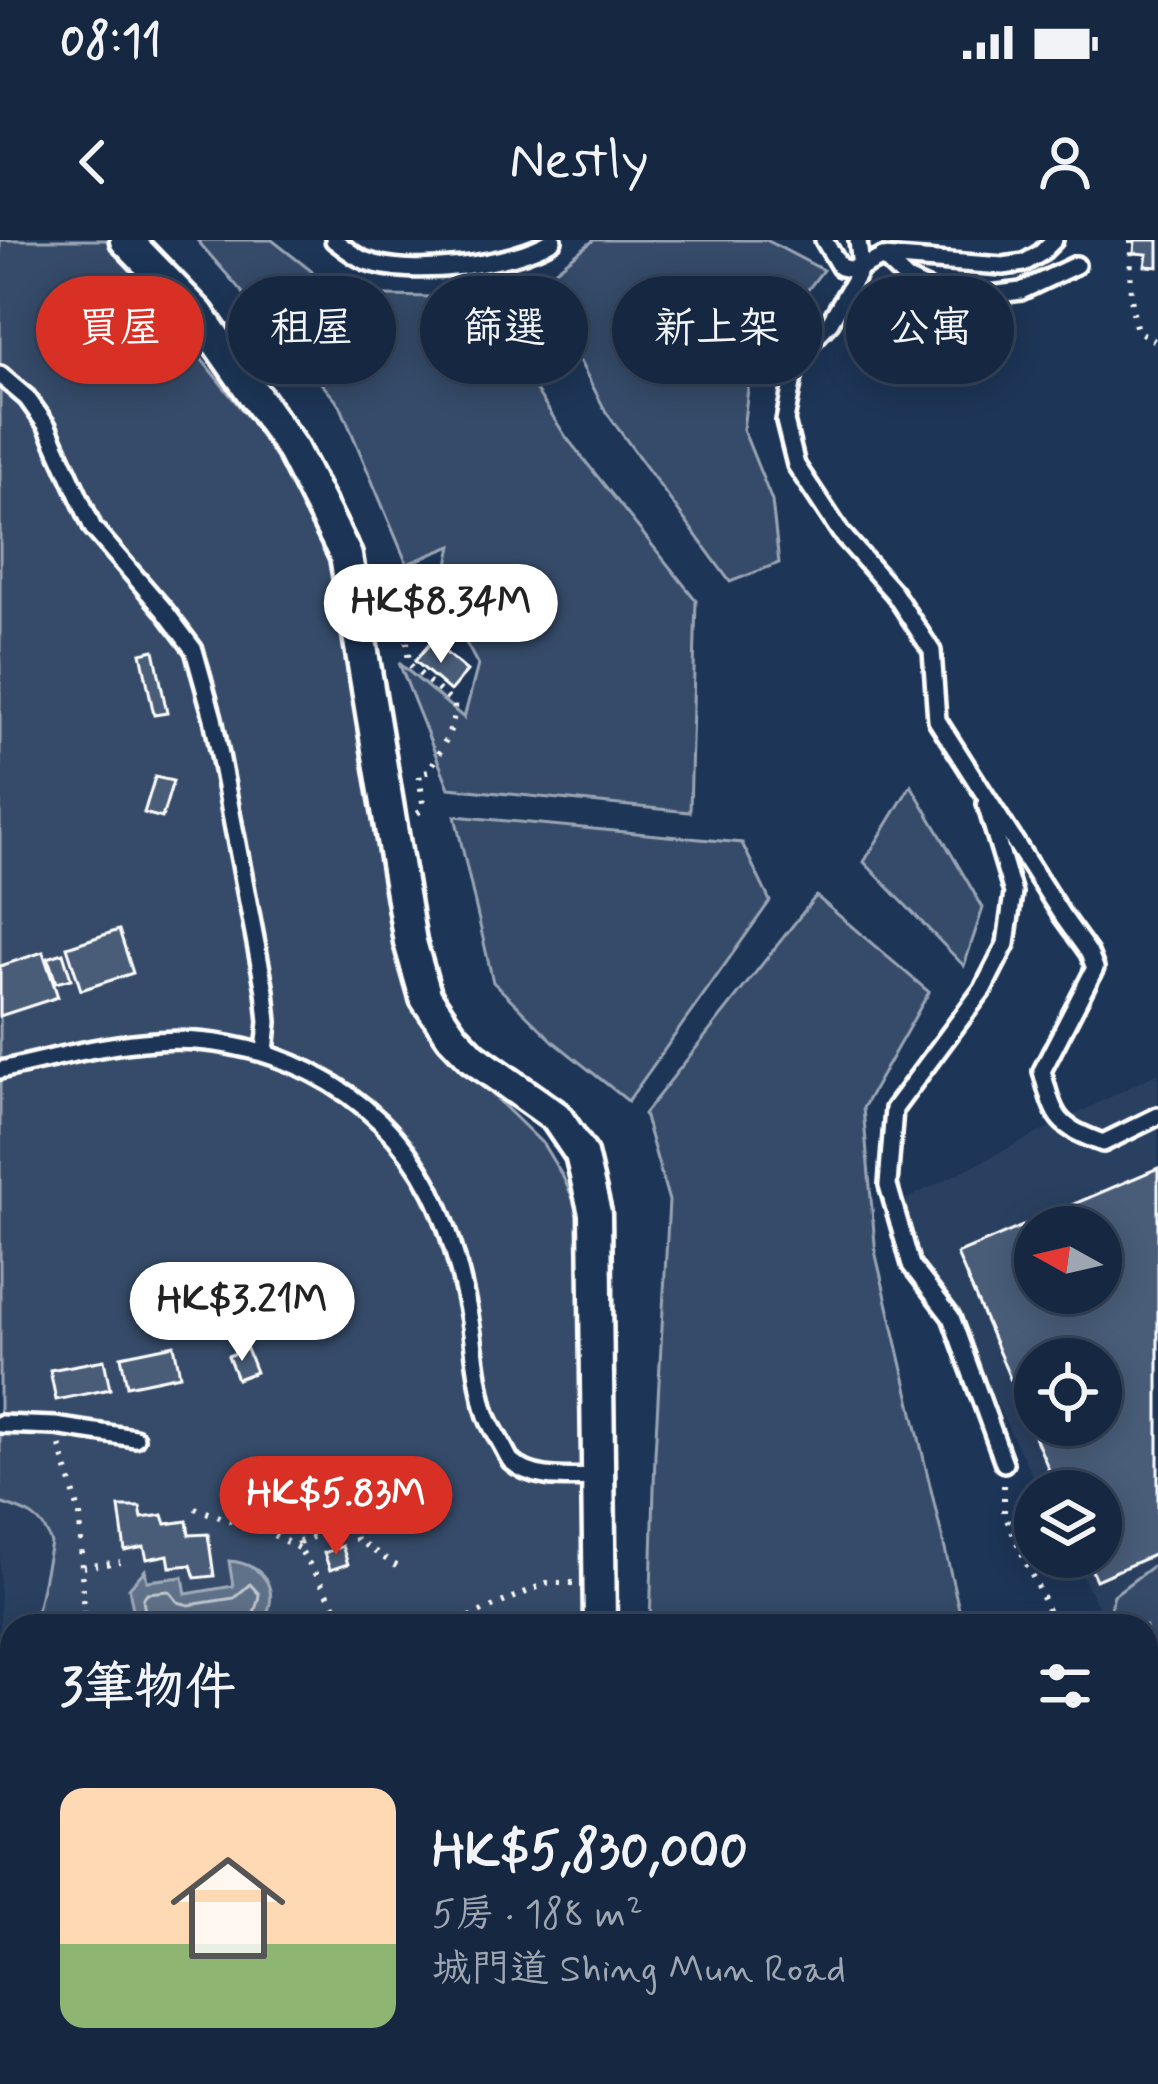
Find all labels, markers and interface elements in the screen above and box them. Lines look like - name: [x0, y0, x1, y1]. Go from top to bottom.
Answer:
- text: 08:11: [60, 13, 161, 72]
- text: Nestly: [509, 127, 649, 198]
- icon: back: [60, 129, 126, 195]
- icon: person: [1032, 129, 1098, 195]
- chip: 買屋: [36, 276, 204, 384]
- chip: 租屋: [228, 276, 396, 384]
- chip: 篩選: [420, 276, 588, 384]
- chip: 新上架: [612, 276, 822, 384]
- chip: 公寓: [846, 276, 1014, 384]
- pin: HK$8.34M: [317, 564, 565, 666]
- text: HK$8.34M: [351, 577, 531, 628]
- north arrow: [1014, 1206, 1122, 1314]
- map controls: [1014, 1206, 1122, 1578]
- pin: HK$3.21M: [118, 1262, 366, 1364]
- text: HK$3.21M: [157, 1275, 327, 1326]
- button: locate: [1014, 1338, 1122, 1446]
- pin: HK$5.83M: [212, 1456, 460, 1558]
- text: HK$5.83M: [247, 1469, 425, 1520]
- button: layers: [1014, 1470, 1122, 1578]
- icon: filters: [1032, 1653, 1098, 1719]
- text: 3筆物件: [60, 1656, 236, 1722]
- text: HK$5,830,000: [432, 1820, 748, 1886]
- icon: home: [156, 1836, 300, 1980]
- text: 5房 · 188 m²: [432, 1890, 643, 1941]
- text: 城門道 Shing Mun Road: [432, 1945, 846, 1996]

